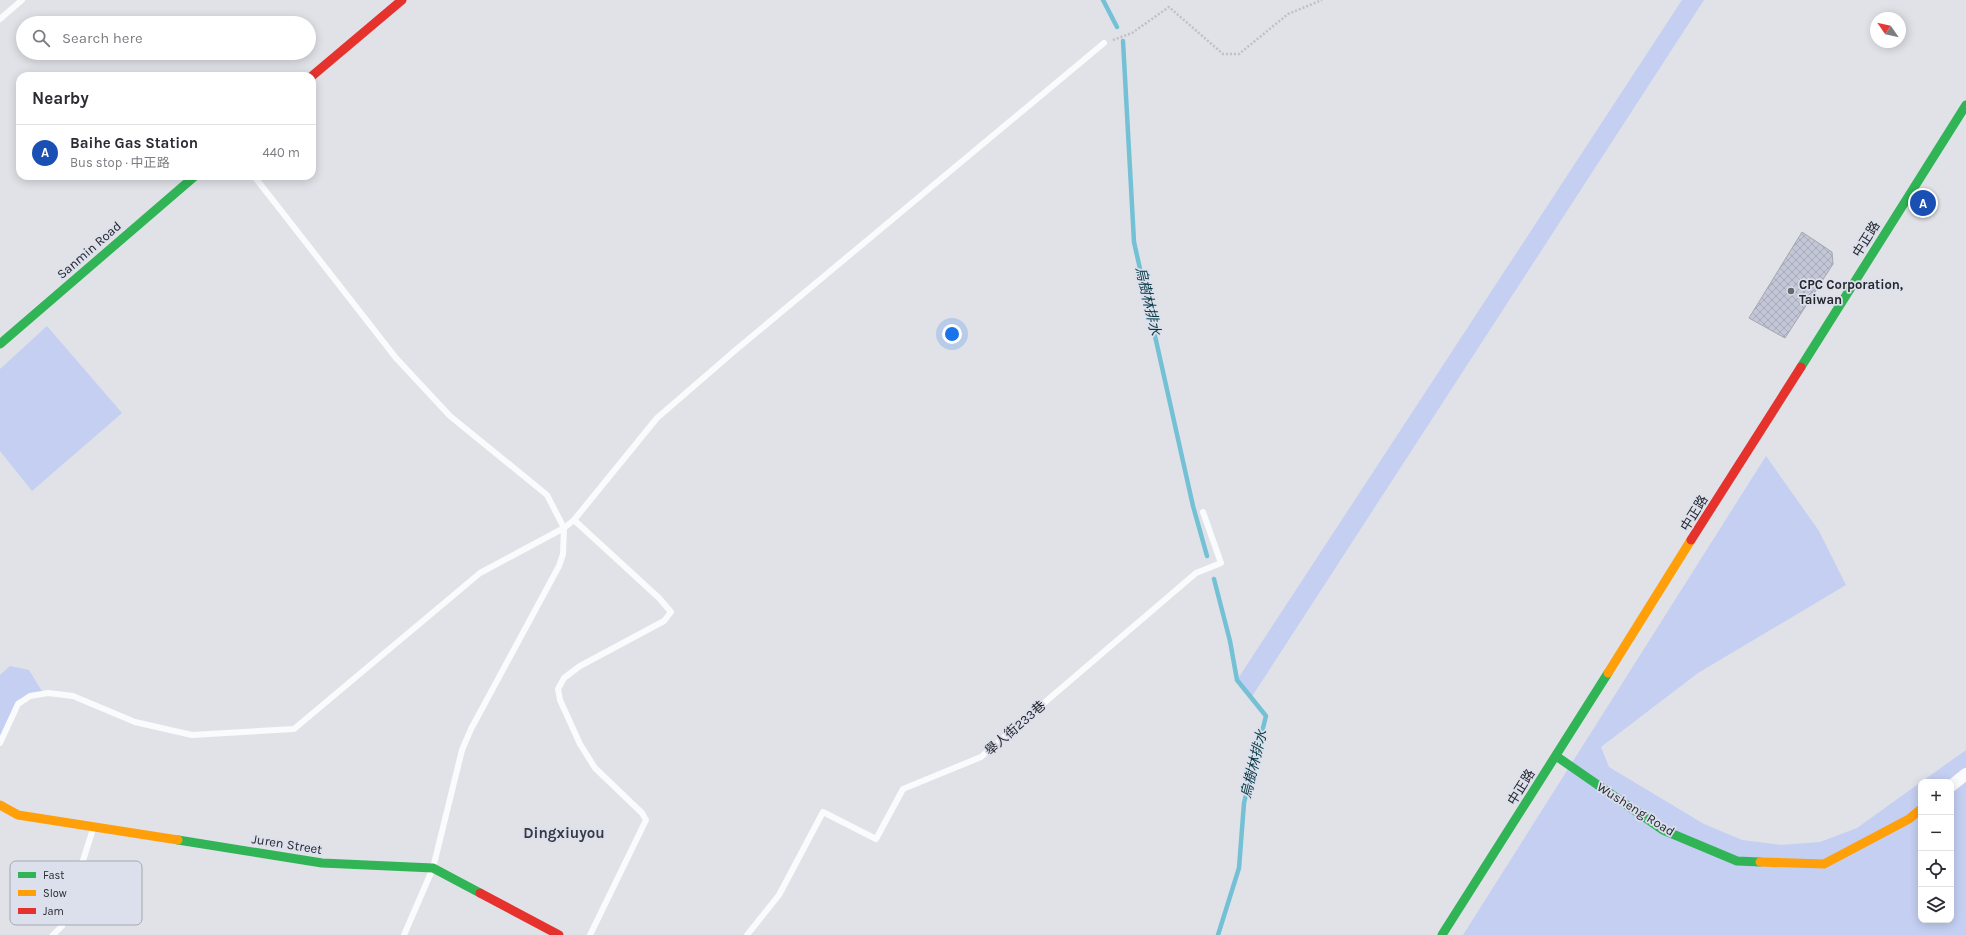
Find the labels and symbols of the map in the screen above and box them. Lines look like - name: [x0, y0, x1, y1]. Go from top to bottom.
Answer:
- north arrow: [1870, 12, 1906, 48]
- pin: A: [1910, 188, 1936, 218]
- street label: Sanmin Road: [54, 218, 124, 282]
- street label: 中正路: [1849, 218, 1883, 260]
- water label: 烏樹林排水: [1132, 265, 1164, 338]
- place label: CPC Corporation, Taiwan: [1799, 277, 1903, 307]
- marker: CPC Corporation, Taiwan: [1786, 286, 1796, 296]
- your location: [942, 324, 962, 344]
- street label: 中正路: [1677, 492, 1711, 534]
- street label: 舉人街233巷: [982, 698, 1048, 758]
- water label: 烏樹林排水: [1237, 727, 1271, 800]
- street label: 中正路: [1504, 766, 1538, 808]
- street label: Wusheng Road: [1594, 779, 1678, 839]
- district label: Dingxiuyou: [523, 824, 605, 842]
- street label: Juren Street: [251, 831, 323, 857]
- legend: [10, 861, 142, 925]
- text: Fast: [43, 869, 64, 882]
- text: Slow: [43, 887, 67, 900]
- text: Jam: [43, 905, 64, 918]

